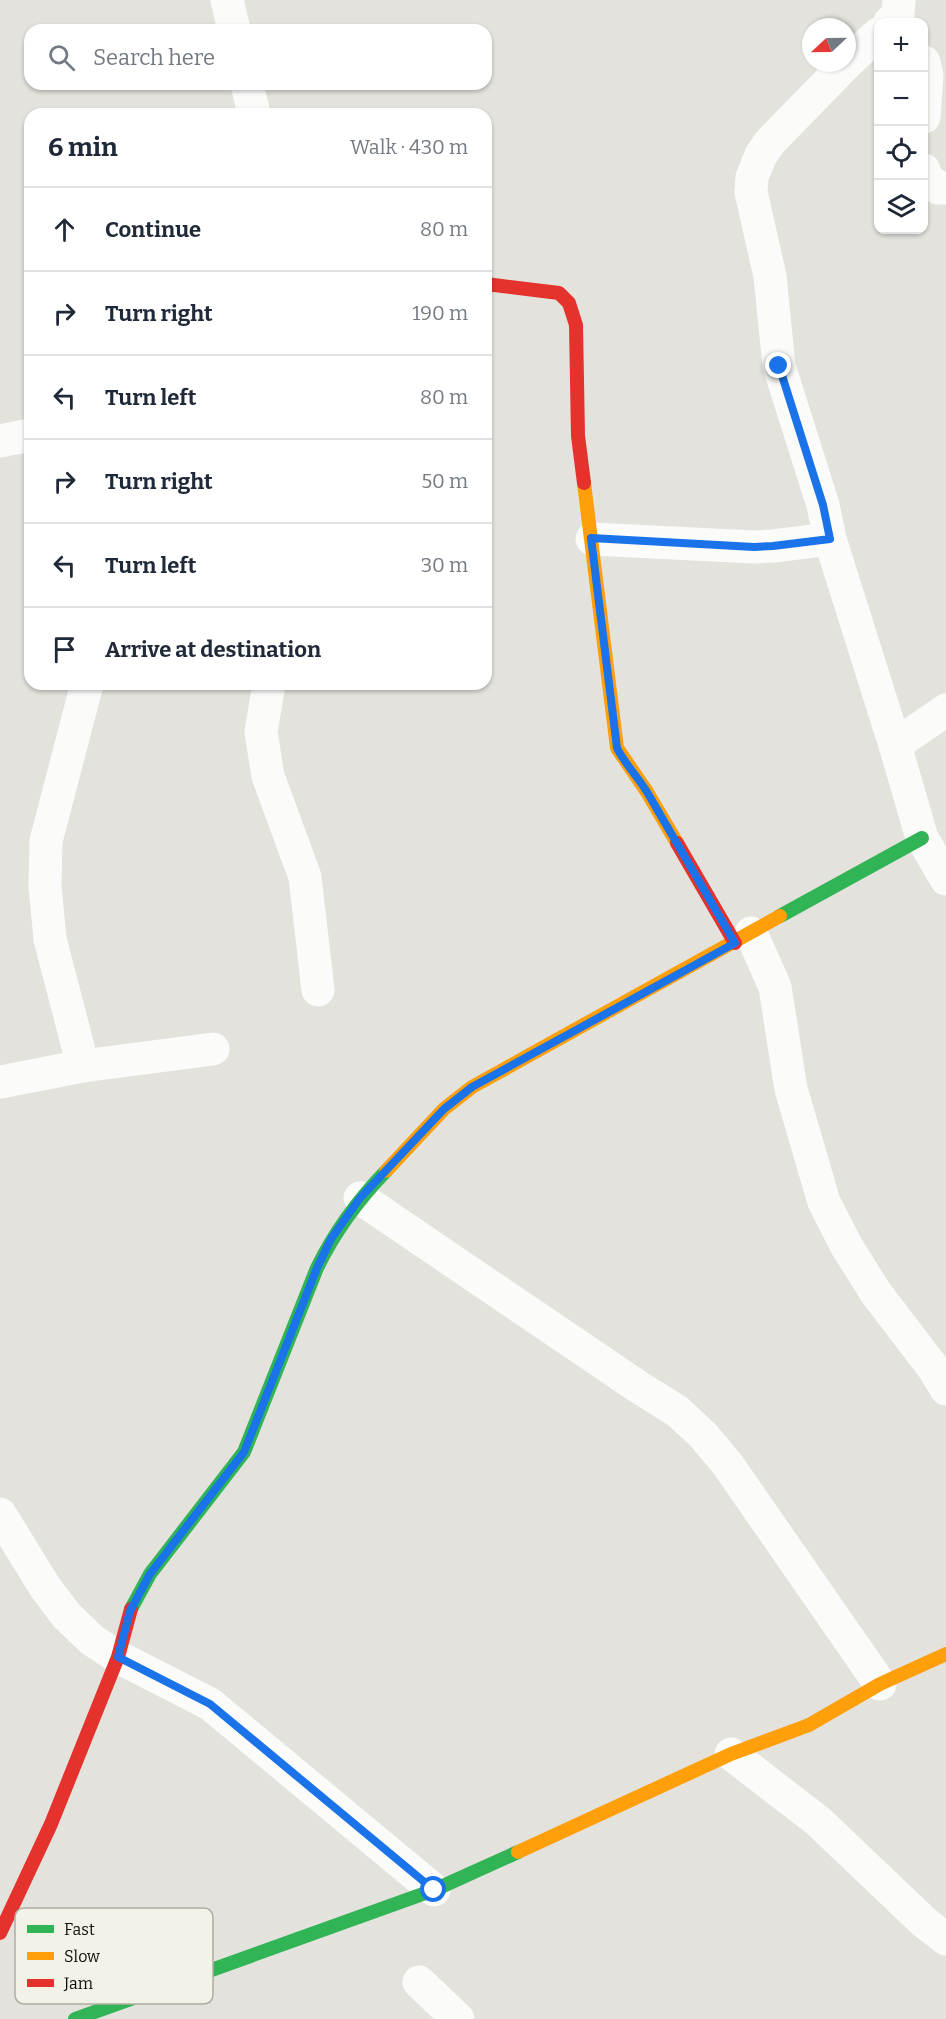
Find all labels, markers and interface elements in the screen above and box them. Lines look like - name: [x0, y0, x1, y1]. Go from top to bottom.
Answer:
- north arrow: [802, 18, 856, 72]
- map controls: [874, 18, 928, 234]
- button: +: [874, 18, 928, 72]
- search box: [24, 24, 492, 90]
- icon: search: [45, 41, 78, 74]
- text: Search here: [93, 44, 215, 71]
- button: −: [874, 72, 928, 126]
- button: locate: [874, 126, 928, 180]
- text: 6 min: [48, 132, 118, 163]
- text: Walk · 430 m: [350, 135, 468, 159]
- button: layers: [874, 180, 928, 234]
- icon: ahead: [48, 213, 81, 246]
- text: Continue: [105, 216, 201, 243]
- text: 80 m: [420, 217, 468, 241]
- icon: right: [48, 297, 81, 330]
- text: Turn right: [105, 300, 213, 327]
- text: 190 m: [412, 301, 468, 325]
- route end: [765, 352, 791, 378]
- icon: left: [48, 381, 81, 414]
- text: Turn left: [105, 384, 197, 411]
- text: 80 m: [420, 385, 468, 409]
- icon: right: [48, 465, 81, 498]
- text: Turn right: [105, 468, 213, 495]
- text: 50 m: [421, 469, 468, 493]
- icon: left: [48, 549, 81, 582]
- text: Turn left: [105, 552, 197, 579]
- text: 30 m: [421, 553, 468, 577]
- icon: arrive: [48, 633, 81, 666]
- text: Arrive at destination: [105, 636, 321, 663]
- route start: [420, 1876, 446, 1902]
- legend: [15, 1908, 213, 2004]
- text: Fast: [64, 1920, 95, 1939]
- text: Slow: [64, 1947, 100, 1966]
- text: Jam: [63, 1974, 93, 1993]

